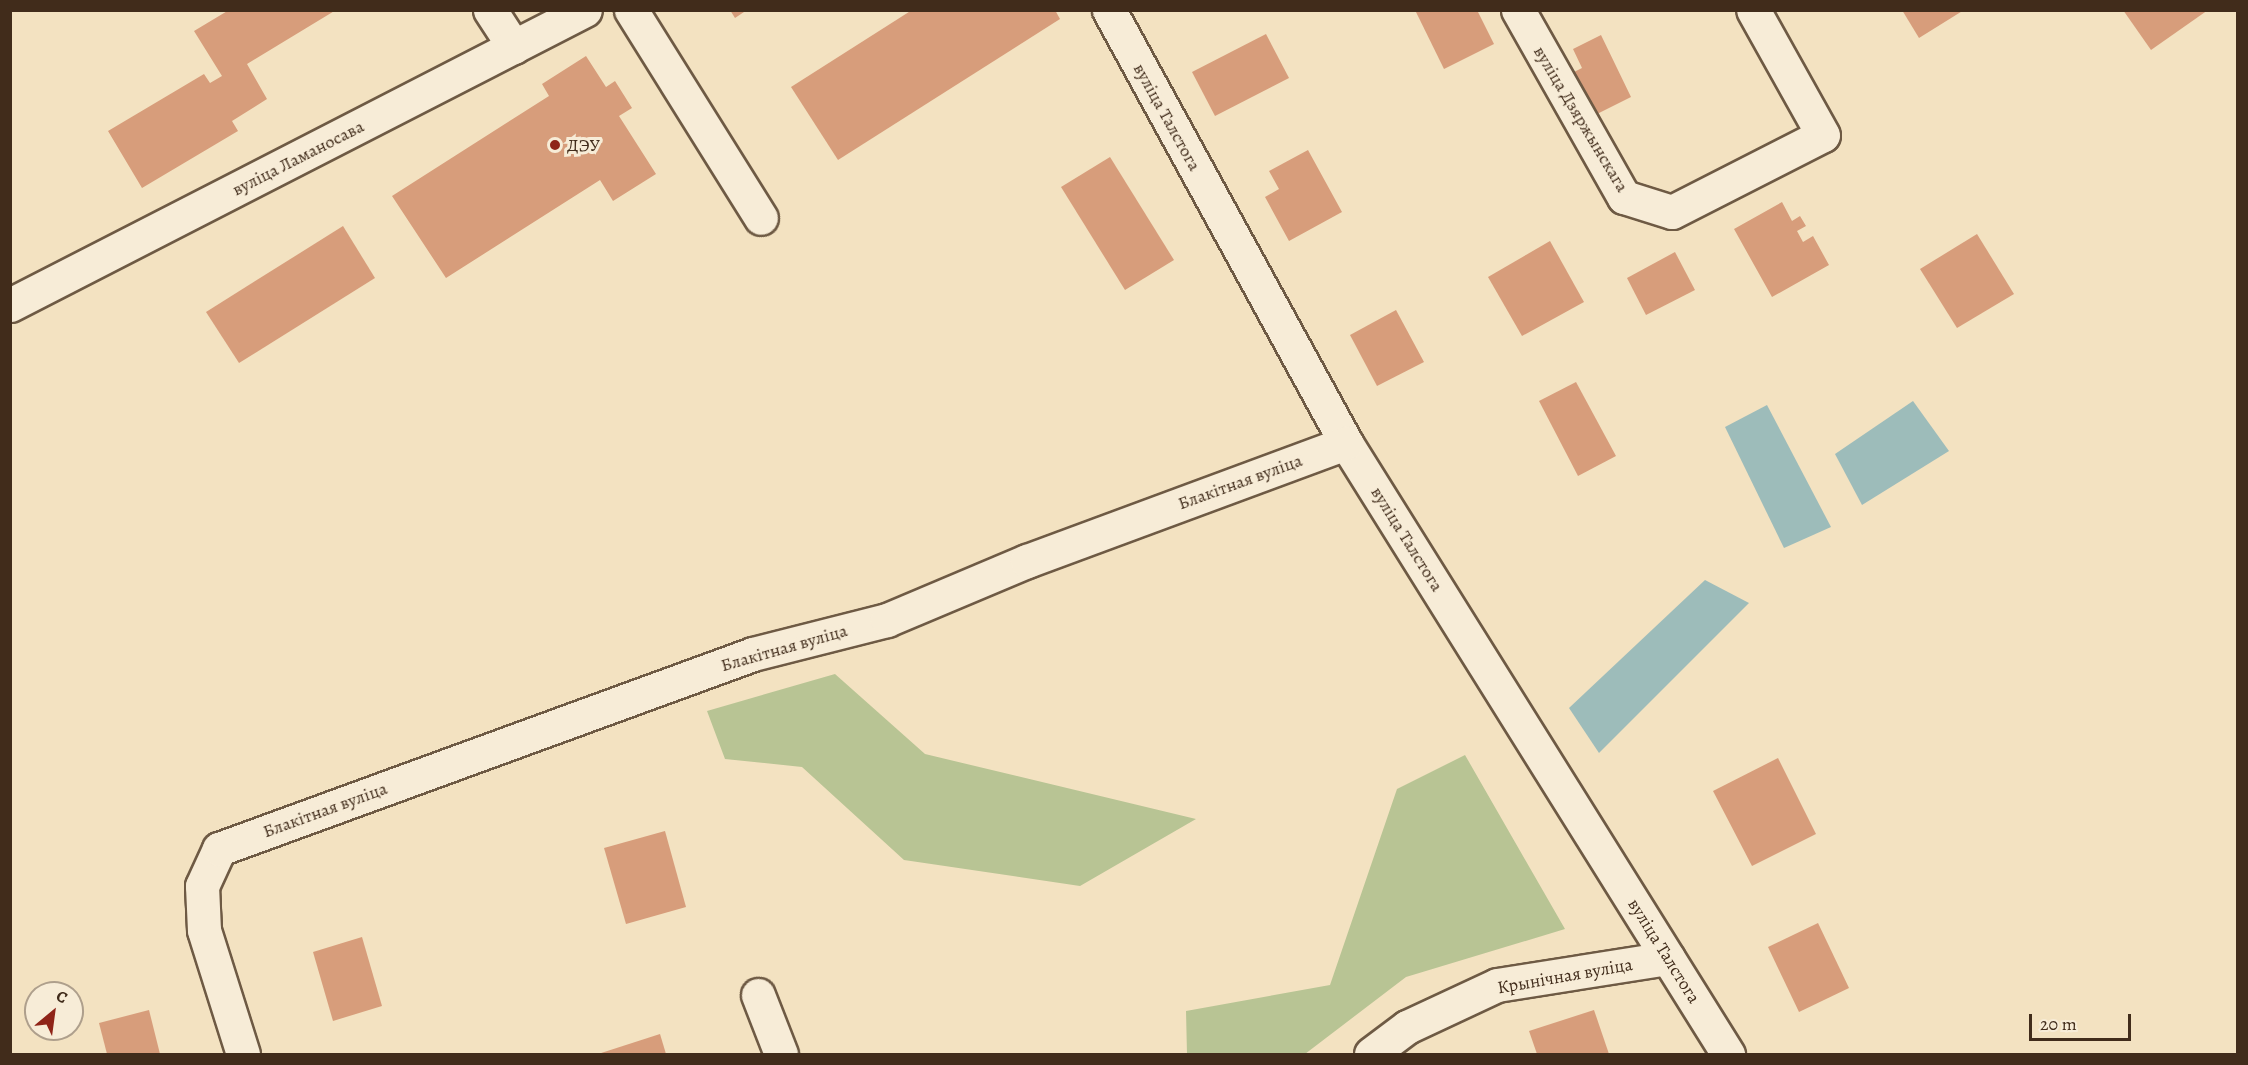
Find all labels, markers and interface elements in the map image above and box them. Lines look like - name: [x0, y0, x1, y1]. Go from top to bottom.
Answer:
- street label: вуліца Дзяржынскага: [1529, 42, 1633, 196]
- street label: вуліца Талстога: [1129, 60, 1205, 174]
- street label: вуліца Ламаносава: [229, 115, 367, 201]
- place label: ДЭУ: [567, 134, 600, 156]
- marker: ДЭУ: [548, 138, 562, 152]
- street label: Блакітная вуліца: [1175, 450, 1305, 514]
- street label: вуліца Талстога: [1366, 483, 1448, 595]
- street label: Блакітная вуліца: [718, 620, 850, 676]
- street label: Блакітная вуліца: [260, 778, 390, 842]
- street label: вуліца Талстога: [1623, 895, 1705, 1007]
- street label: Крынічная вуліца: [1496, 953, 1634, 999]
- north arrow: [24, 981, 84, 1041]
- text: С: [52, 985, 71, 1009]
- scale bar: [2032, 1002, 2134, 1040]
- text: 20 m: [2040, 1012, 2077, 1036]

